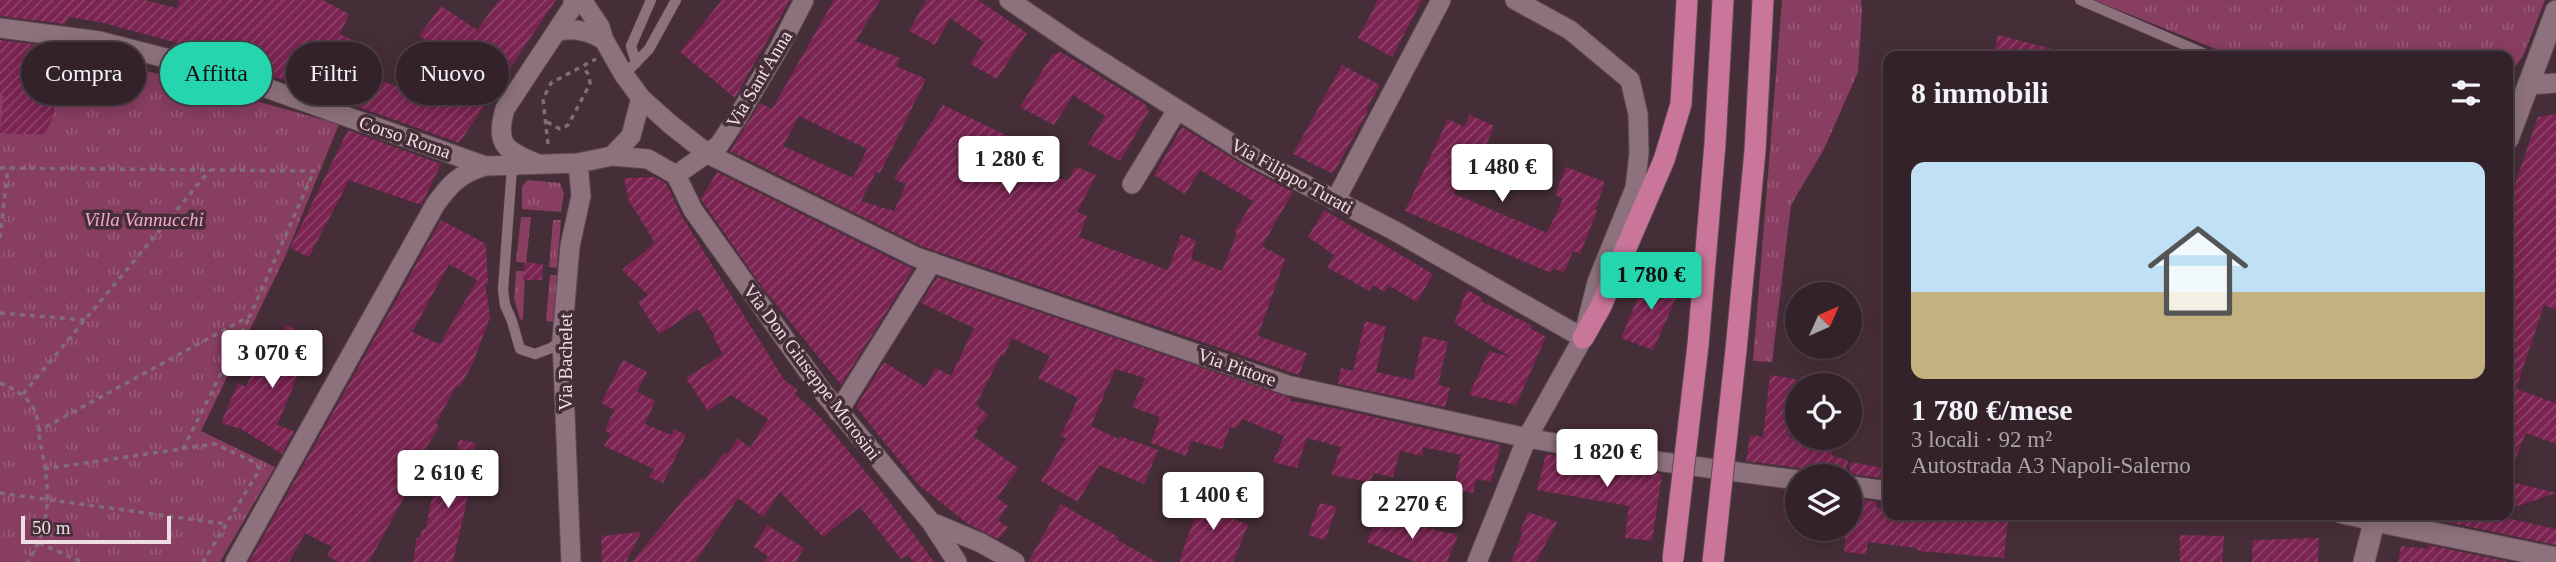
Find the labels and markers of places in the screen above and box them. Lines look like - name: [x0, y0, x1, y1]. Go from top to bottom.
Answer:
- pin: 1 280 €: [944, 136, 1074, 196]
- pin: 1 480 €: [1437, 144, 1567, 204]
- pin: 1 780 €: [1586, 252, 1716, 312]
- pin: 3 070 €: [207, 330, 337, 390]
- pin: 1 820 €: [1542, 430, 1672, 489]
- pin: 2 610 €: [383, 450, 513, 510]
- pin: 1 400 €: [1148, 472, 1278, 532]
- pin: 2 270 €: [1347, 482, 1477, 541]

